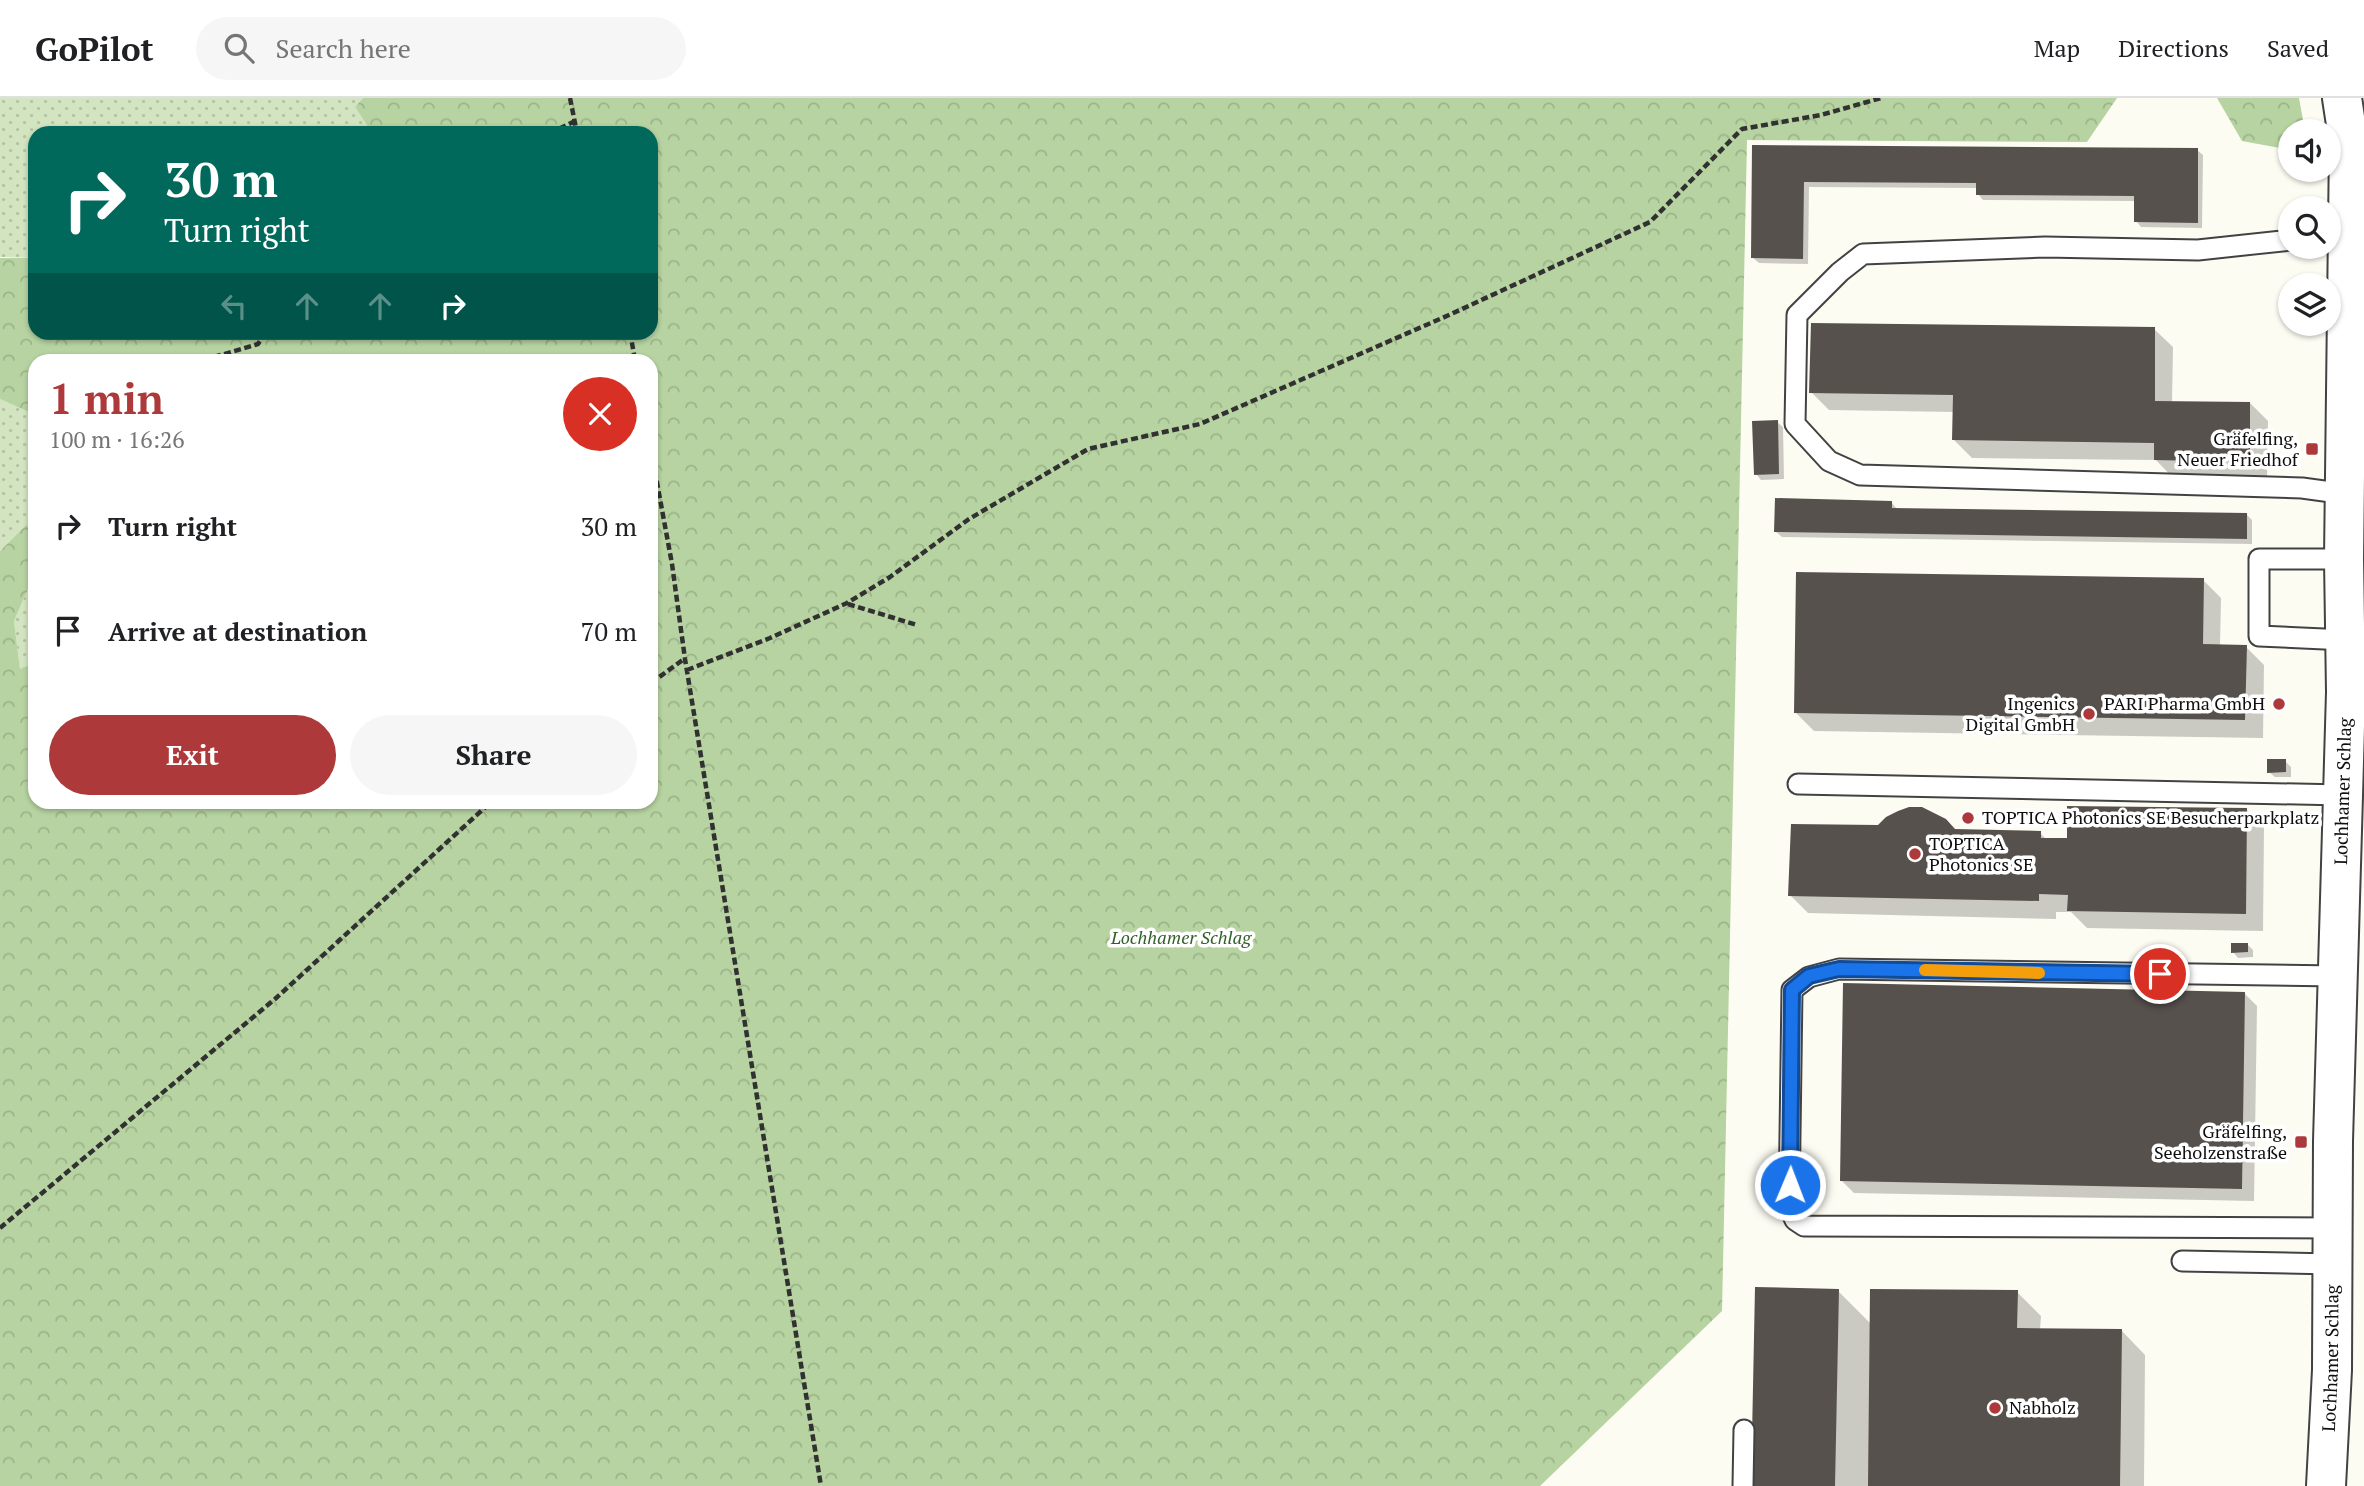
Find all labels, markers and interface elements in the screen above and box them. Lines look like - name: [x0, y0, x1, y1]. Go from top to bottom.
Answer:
- search box: [196, 17, 686, 80]
- text: GoPilot: [35, 27, 154, 70]
- icon: search: [220, 29, 258, 67]
- text: Search here: [276, 31, 411, 65]
- text: Map: [2034, 32, 2080, 64]
- text: Directions: [2118, 32, 2229, 64]
- text: Saved: [2267, 32, 2329, 64]
- map controls: [2278, 119, 2341, 336]
- button: sound: [2278, 119, 2341, 182]
- text: 30 m: [164, 146, 278, 211]
- icon: right: [49, 154, 140, 245]
- button: search: [2278, 196, 2341, 259]
- text: Turn right: [164, 209, 310, 251]
- button: layers: [2278, 273, 2341, 336]
- icon: left: [215, 287, 253, 325]
- icon: ahead: [288, 287, 326, 325]
- icon: ahead: [361, 287, 399, 325]
- icon: right: [434, 287, 472, 325]
- text: 1 min: [49, 370, 164, 426]
- button: close: [563, 377, 637, 451]
- text: 100 m · 16:26: [49, 424, 184, 455]
- place label: Gräfelfing, Neuer Friedhof: [2177, 426, 2300, 471]
- marker: Gräfelfing, Neuer Friedhof: [2304, 441, 2320, 457]
- icon: right: [49, 507, 87, 545]
- text: Turn right: [108, 509, 237, 543]
- text: 30 m: [581, 509, 637, 543]
- icon: arrive: [49, 612, 87, 650]
- text: Arrive at destination: [108, 614, 367, 648]
- text: 70 m: [581, 614, 637, 648]
- place label: Ingenics Digital GmbH: [1966, 691, 2075, 736]
- place label: PARI Pharma GmbH: [2104, 691, 2265, 715]
- marker: PARI Pharma GmbH: [2271, 696, 2287, 712]
- marker: Ingenics Digital GmbH: [2081, 706, 2097, 722]
- button: Exit: [49, 715, 336, 795]
- button: Share: [350, 715, 637, 795]
- street label: Lochhamer Schlag: [2328, 717, 2356, 865]
- place label: TOPTICA Photonics SE Besucherparkplatz: [1982, 805, 2319, 829]
- marker: TOPTICA Photonics SE Besucherparkplatz: [1960, 810, 1976, 826]
- place label: TOPTICA Photonics SE: [1929, 831, 2033, 876]
- marker: TOPTICA Photonics SE: [1907, 846, 1923, 862]
- park label: Lochhamer Schlag: [1110, 925, 1252, 949]
- pin: [2130, 944, 2190, 1004]
- icon: arrive: [2141, 955, 2179, 993]
- place label: Gräfelfing, Seeholzenstraße: [2154, 1119, 2287, 1164]
- marker: Gräfelfing, Seeholzenstraße: [2293, 1134, 2309, 1150]
- position arrow: [1753, 1148, 1827, 1222]
- street label: Lochhamer Schlag: [2316, 1284, 2343, 1432]
- place label: Nabholz: [2009, 1395, 2076, 1419]
- marker: Nabholz: [1987, 1400, 2003, 1416]

